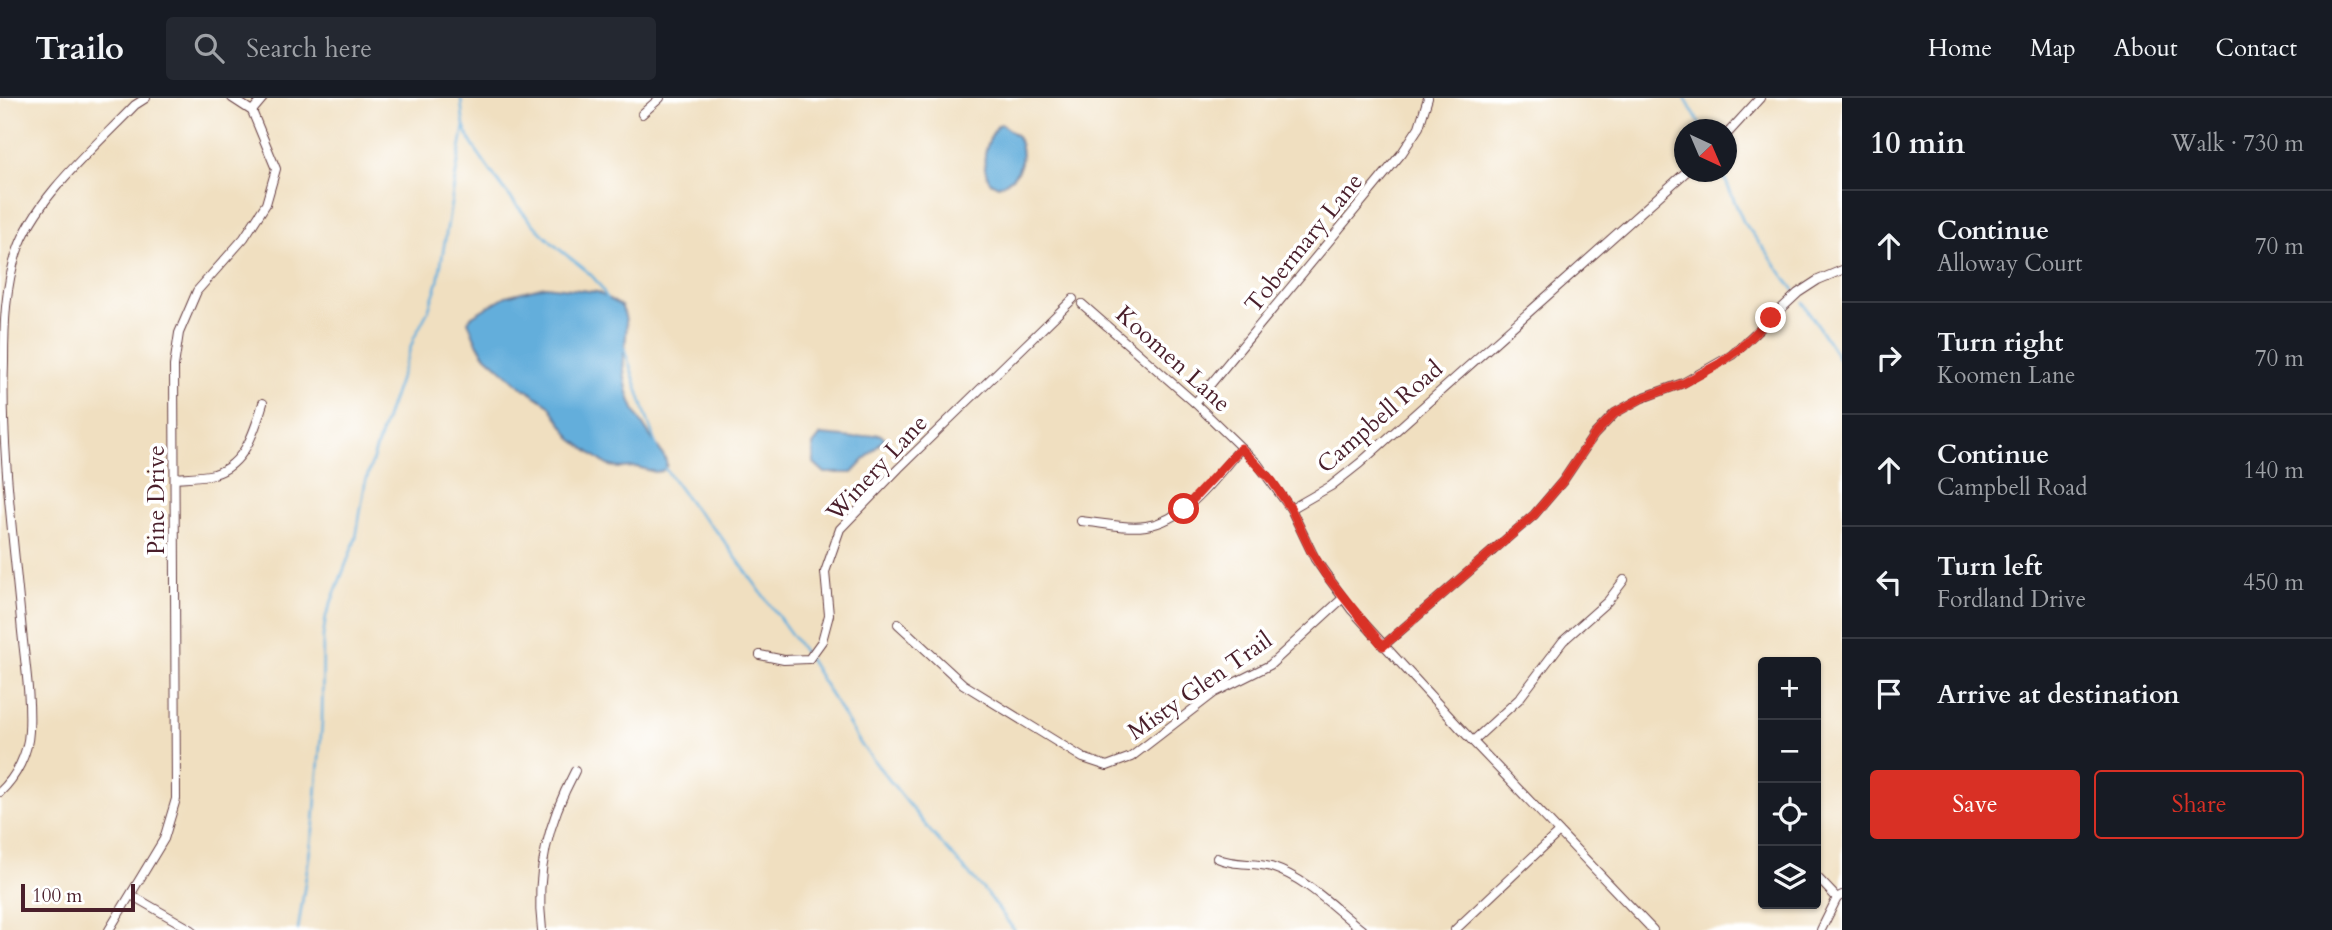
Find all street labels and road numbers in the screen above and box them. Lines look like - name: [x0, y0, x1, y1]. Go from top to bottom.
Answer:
- street label: Tobermary Lane: [1237, 166, 1371, 320]
- street label: Koomen Lane: [1108, 298, 1238, 420]
- street label: Campbell Road: [1310, 353, 1450, 481]
- street label: Winery Lane: [818, 407, 935, 529]
- street label: Pine Drive: [140, 445, 173, 555]
- street label: Misty Glen Trail: [1121, 624, 1279, 748]

